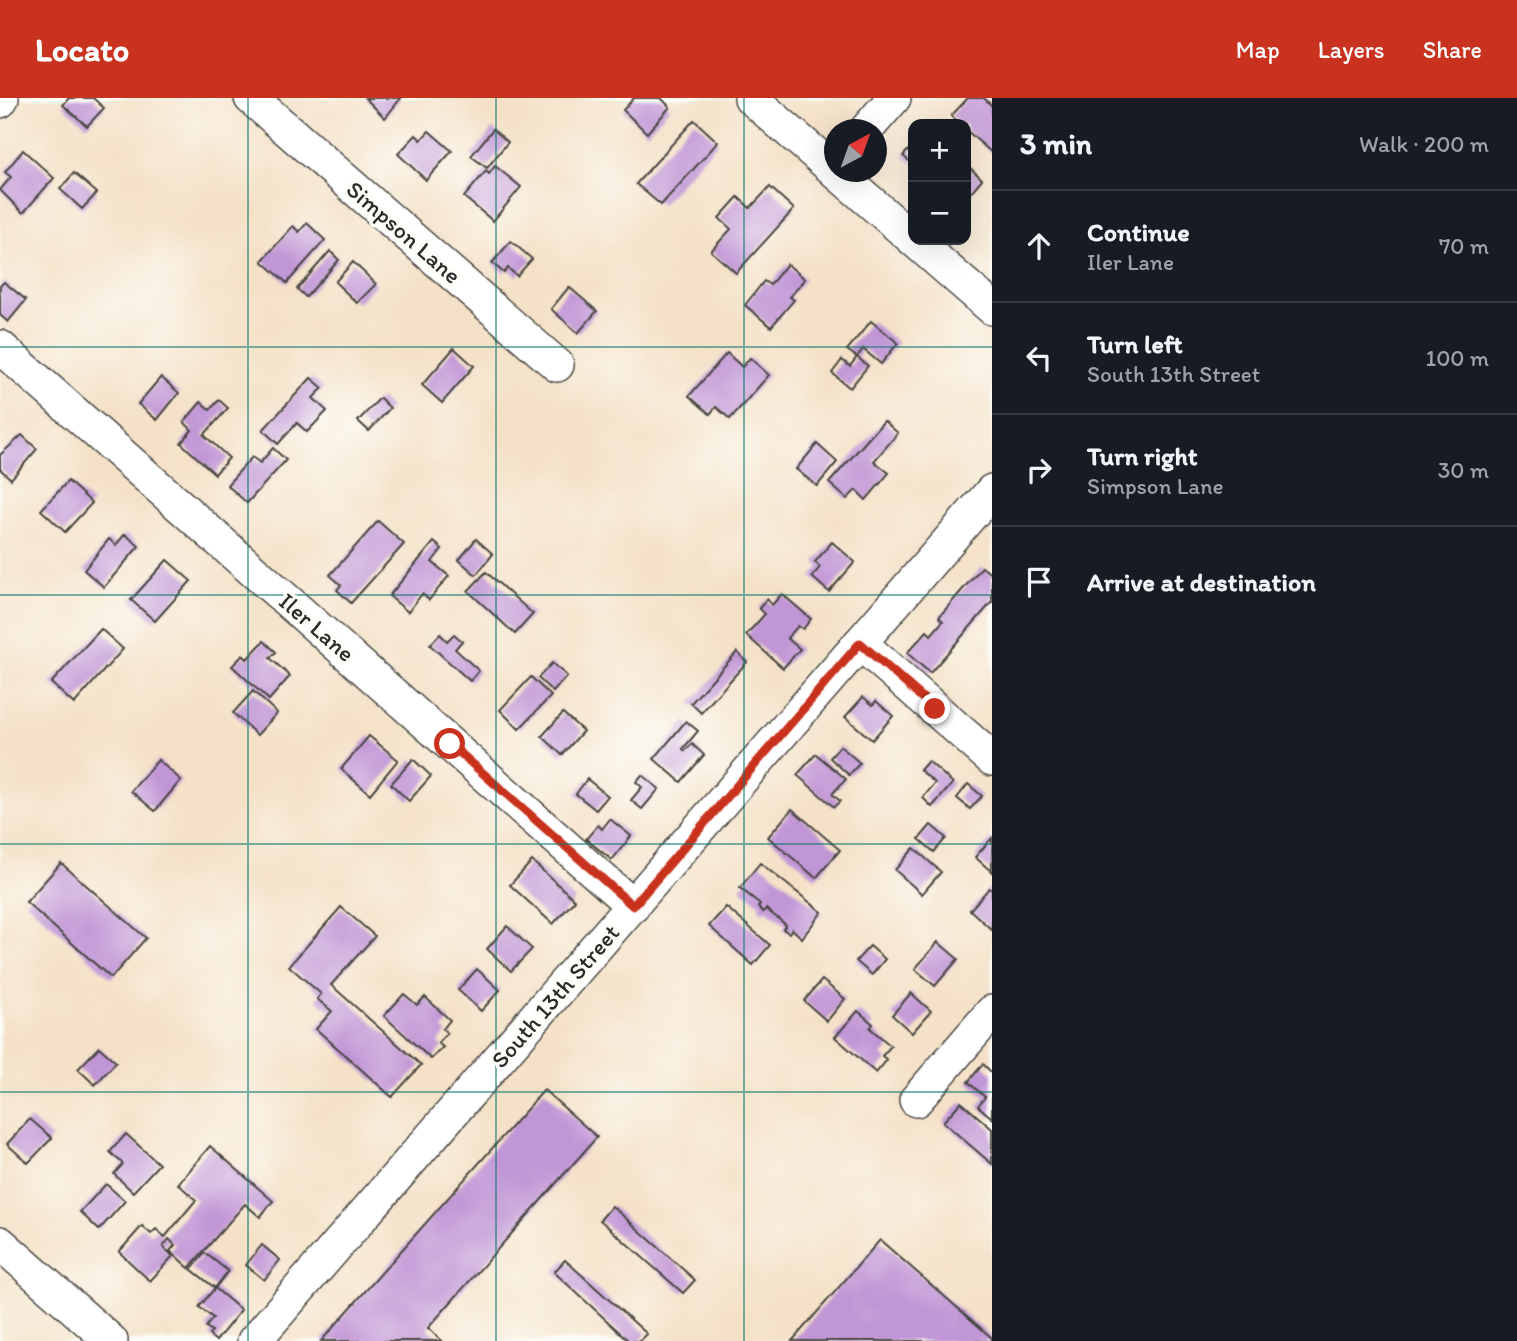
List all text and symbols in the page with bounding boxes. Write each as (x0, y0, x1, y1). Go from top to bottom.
text: Locato (35, 30, 129, 69)
text: Map (1236, 35, 1280, 64)
text: Layers (1318, 35, 1385, 64)
text: Share (1423, 35, 1482, 64)
north arrow (824, 119, 887, 182)
map controls (908, 119, 971, 245)
button: + (908, 119, 971, 182)
text: 3 min (1020, 125, 1092, 162)
text: Walk · 200 m (1359, 130, 1489, 158)
street label: Simpson Lane (341, 174, 467, 290)
button: − (908, 182, 971, 245)
text: Continue (1087, 216, 1190, 248)
icon: ahead (1020, 227, 1058, 265)
text: 70 m (1439, 232, 1489, 260)
text: Iler Lane (1087, 248, 1174, 276)
text: Turn left (1087, 328, 1183, 360)
icon: left (1020, 339, 1058, 377)
text: 100 m (1425, 344, 1489, 372)
text: South 13th Street (1087, 360, 1260, 388)
text: Turn right (1087, 440, 1198, 472)
icon: right (1020, 451, 1058, 489)
text: 30 m (1438, 456, 1489, 484)
text: Simpson Lane (1087, 472, 1223, 500)
icon: arrive (1020, 563, 1058, 601)
text: Arrive at destination (1087, 566, 1316, 598)
street label: Iler Lane (273, 586, 361, 668)
route end (919, 693, 950, 724)
route start (434, 728, 465, 759)
street label: South 13th Street (485, 918, 625, 1074)

